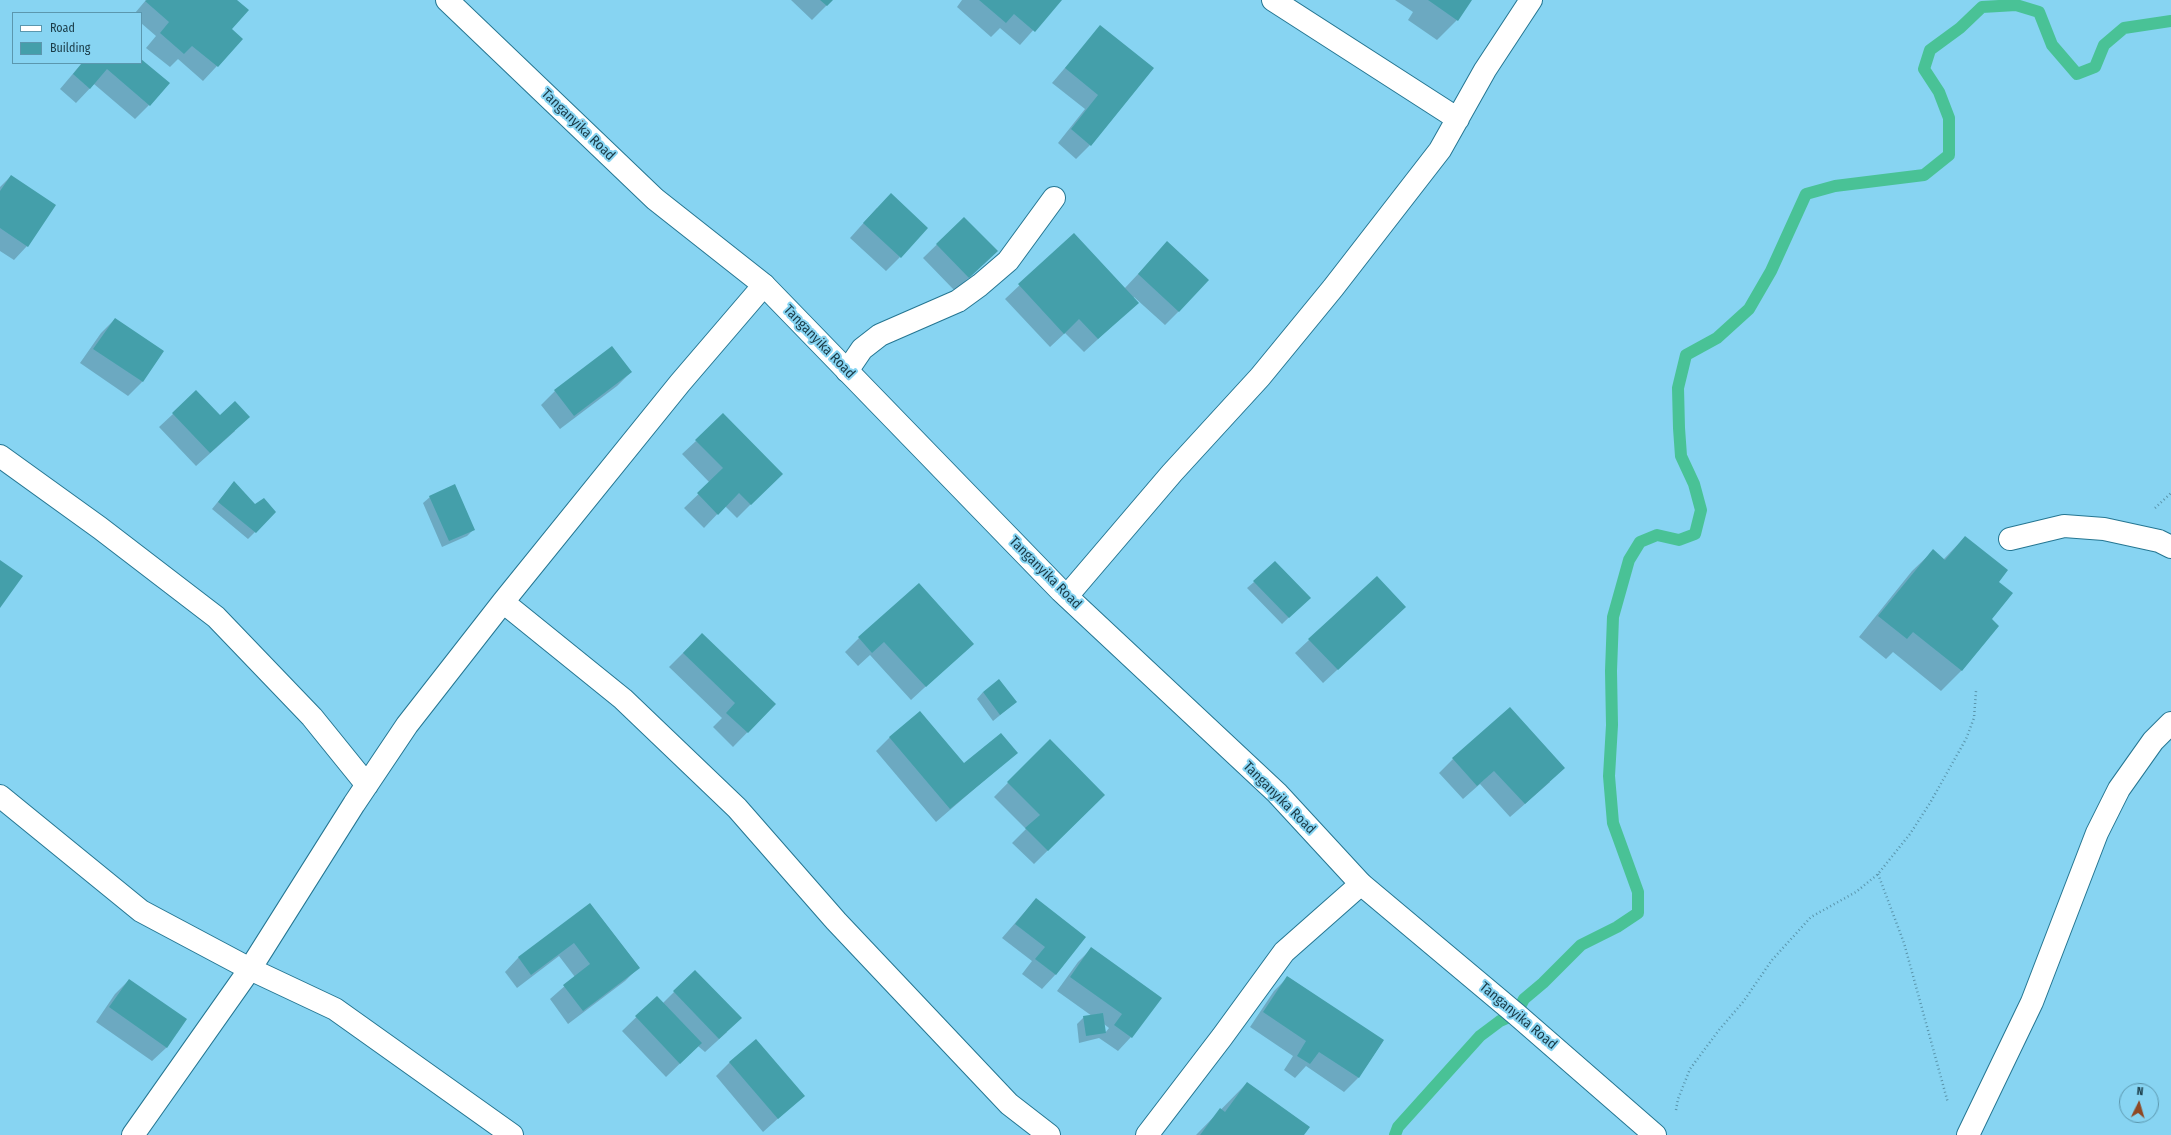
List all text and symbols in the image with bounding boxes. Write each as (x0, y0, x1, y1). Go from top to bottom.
legend (12, 12, 142, 64)
text: Road (50, 21, 75, 35)
text: Building (50, 41, 90, 55)
street label: Tanganyika Road (538, 86, 618, 164)
street label: Tanganyika Road (780, 302, 858, 382)
street label: Tanganyika Road (1005, 533, 1085, 613)
street label: Tanganyika Road (1239, 758, 1319, 838)
street label: Tanganyika Road (1476, 979, 1560, 1053)
north arrow (2119, 1083, 2159, 1123)
text: N (2136, 1085, 2144, 1098)

